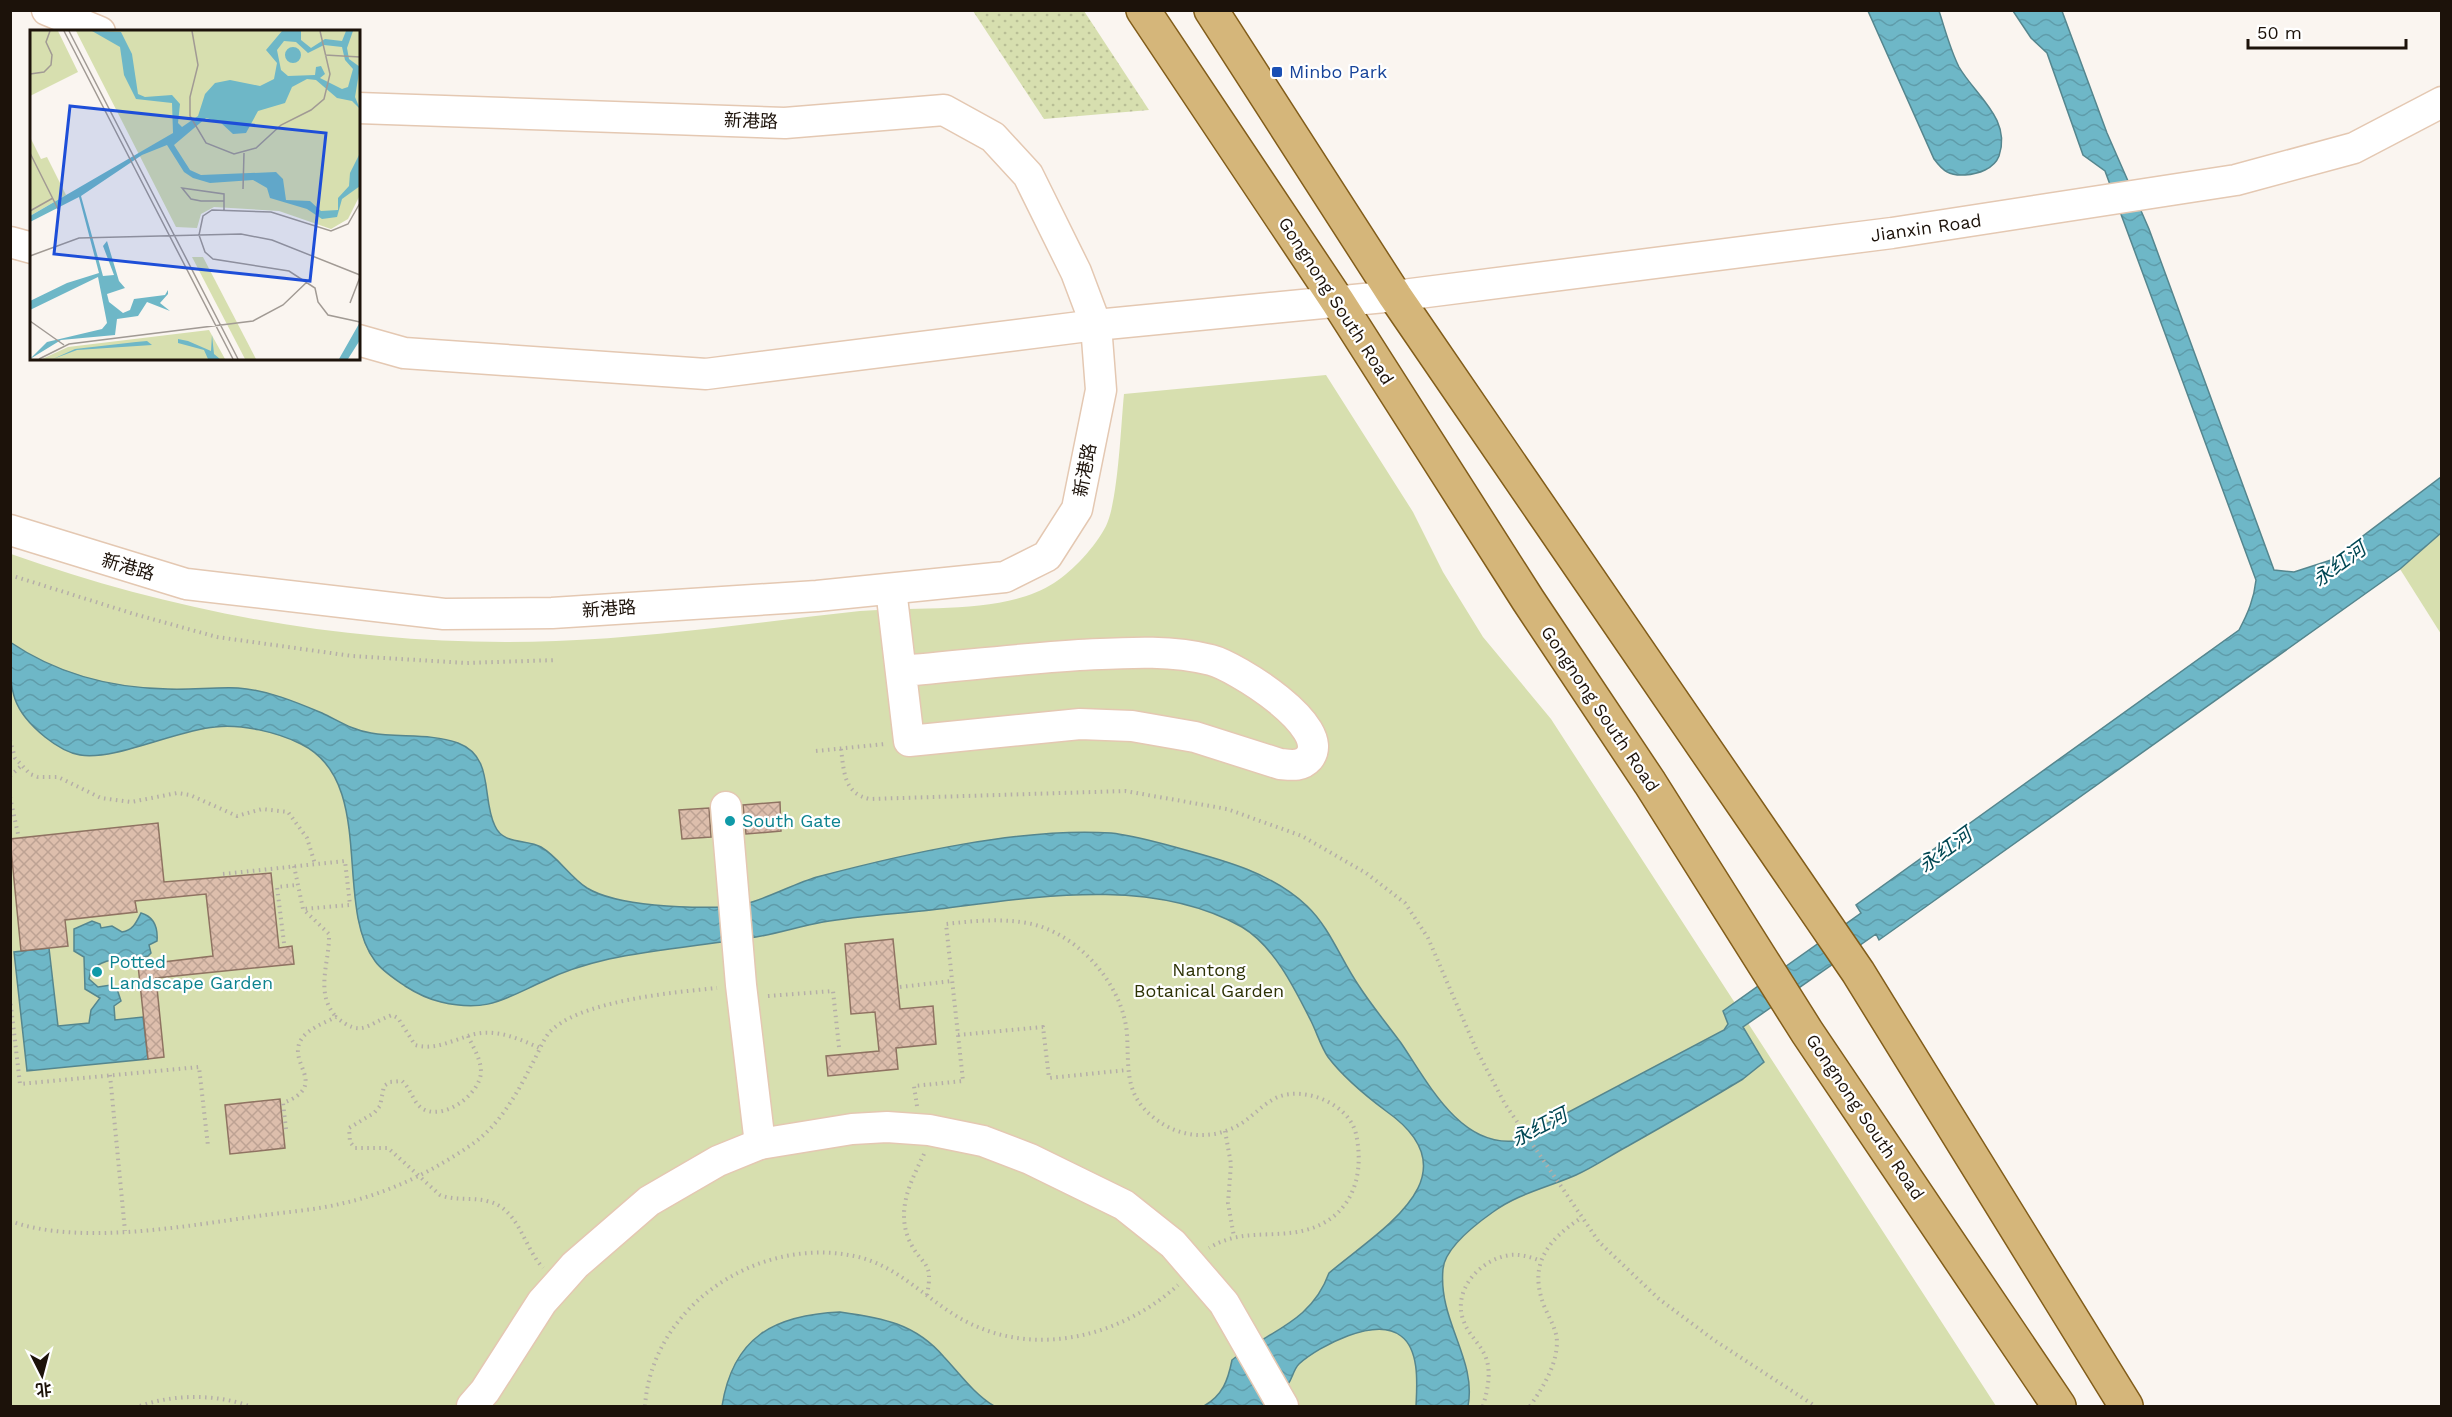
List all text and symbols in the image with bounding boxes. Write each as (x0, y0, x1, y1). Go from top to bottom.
scale bar (2248, 12, 2406, 50)
text: 50 m (2257, 22, 2302, 43)
inset map (30, 30, 360, 360)
place label: Minbo Park (1289, 61, 1387, 82)
marker: Minbo Park (1270, 65, 1284, 79)
street label: 新港路 (724, 109, 778, 132)
street label: Jianxin Road (1869, 209, 1983, 246)
street label: Gongnong South Road (1274, 213, 1398, 388)
street label: 新港路 (1069, 441, 1100, 498)
water label: 永红河 (2308, 534, 2374, 591)
street label: 新港路 (99, 549, 157, 584)
street label: 新港路 (581, 596, 637, 621)
street label: Gongnong South Road (1537, 622, 1664, 796)
place label: South Gate (742, 810, 841, 831)
marker: South Gate (723, 814, 737, 828)
water label: 永红河 (1914, 820, 1980, 877)
place label: Potted Landscape Garden (109, 951, 273, 993)
park label: Nantong Botanical Garden (1134, 959, 1284, 1001)
marker: Potted Landscape Garden (90, 965, 104, 979)
street label: Gongnong South Road (1802, 1030, 1929, 1204)
water label: 永红河 (1507, 1101, 1575, 1151)
north arrow (12, 1345, 72, 1405)
text: 北 (35, 1379, 52, 1400)

